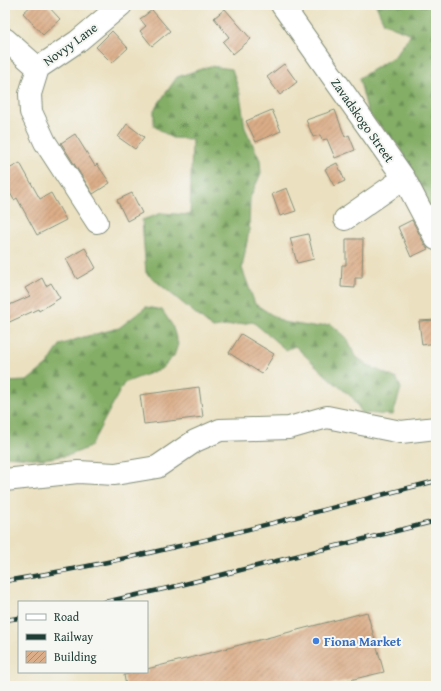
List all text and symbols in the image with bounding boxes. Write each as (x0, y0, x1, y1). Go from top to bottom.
street label: Novyy Lane (39, 18, 101, 71)
street label: Zavadskogo Street (326, 74, 399, 167)
legend (18, 601, 148, 673)
text: Road (54, 608, 80, 625)
text: Railway (54, 628, 93, 645)
place label: Fiona Market (324, 632, 401, 651)
marker: Fiona Market (311, 636, 321, 646)
text: Building (54, 648, 97, 665)

